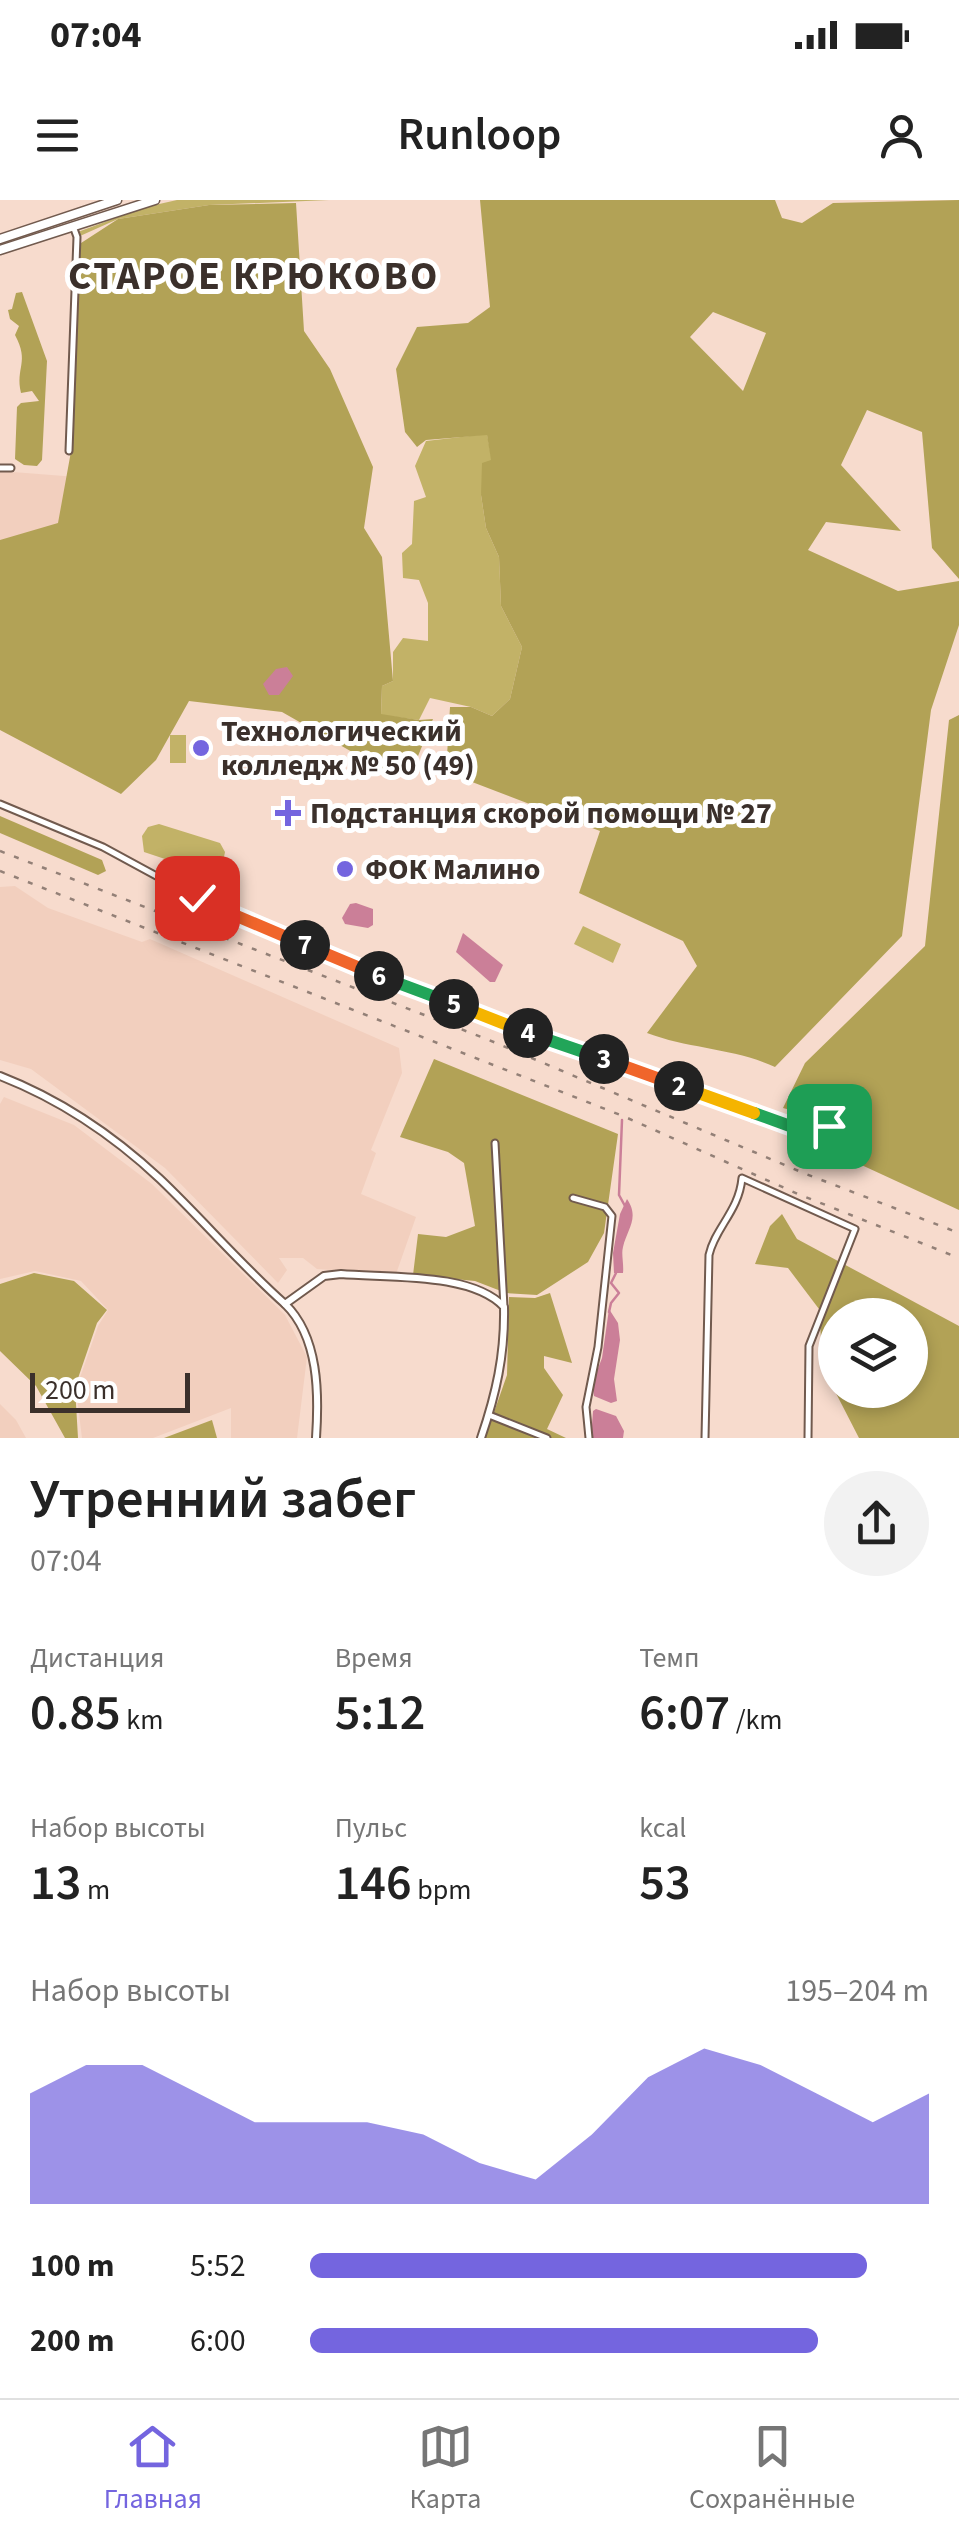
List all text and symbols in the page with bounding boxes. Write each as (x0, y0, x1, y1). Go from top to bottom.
text: 07:04 (50, 8, 142, 62)
text: Runloop (398, 103, 561, 167)
icon: menu (30, 108, 85, 163)
icon: person (874, 108, 929, 163)
district label: СТАРОЕ КРЮКОВО (68, 248, 440, 305)
place label: Технологический колледж № 50 (49) (221, 710, 475, 787)
marker: Технологический колледж № 50 (49) (190, 737, 212, 759)
place label: Подстанция скорой помощи № 27 (310, 792, 772, 835)
marker: Подстанция скорой помощи № 27 (275, 800, 301, 826)
place label: ФОК Малино (365, 848, 540, 891)
pin (155, 856, 240, 941)
marker: ФОК Малино (334, 858, 356, 880)
icon: check (170, 871, 225, 926)
pin: 7 (280, 920, 330, 970)
text: 7 (298, 925, 312, 965)
pin: 6 (354, 951, 404, 1001)
text: 6 (372, 956, 386, 996)
pin: 5 (429, 979, 479, 1029)
text: 5 (447, 984, 461, 1024)
pin: 4 (503, 1008, 553, 1058)
text: 4 (521, 1013, 535, 1053)
pin: 3 (579, 1034, 629, 1084)
text: 3 (597, 1039, 611, 1079)
pin: 2 (654, 1061, 704, 1111)
text: 2 (672, 1066, 686, 1106)
pin (787, 1084, 872, 1169)
icon: arrive (802, 1099, 857, 1154)
map controls (818, 1298, 928, 1408)
button: layers (818, 1298, 928, 1408)
scale bar (30, 1368, 190, 1412)
text: 200 m (45, 1370, 116, 1410)
text: Утренний забег (30, 1461, 416, 1539)
button: share (824, 1471, 929, 1576)
text: 07:04 (30, 1538, 102, 1584)
text: Дистанция (30, 1638, 164, 1678)
text: Время (335, 1638, 413, 1678)
text: Темп (639, 1638, 700, 1678)
text: 0.85 (30, 1678, 121, 1749)
text: 5:12 (335, 1678, 425, 1749)
text: 6:07 (639, 1678, 730, 1749)
text: km (121, 1700, 163, 1740)
text: /km (730, 1700, 783, 1740)
text: Набор высоты (30, 1808, 206, 1848)
text: Пульс (335, 1808, 407, 1848)
text: kcal (639, 1808, 686, 1848)
text: 13 (30, 1848, 81, 1919)
text: 146 (335, 1848, 412, 1919)
text: 53 (639, 1848, 691, 1919)
text: m (81, 1870, 110, 1910)
text: bpm (412, 1870, 471, 1910)
text: Набор высоты (30, 1968, 231, 2014)
text: 195–204 m (785, 1968, 929, 2014)
text: 100 m (30, 2243, 115, 2289)
text: 5:52 (190, 2243, 246, 2289)
text: 200 m (30, 2318, 115, 2364)
text: 6:00 (190, 2318, 246, 2364)
tab: Главная (104, 2419, 202, 2519)
tab: Карта (410, 2419, 481, 2519)
tab: Сохранённые (689, 2419, 855, 2519)

